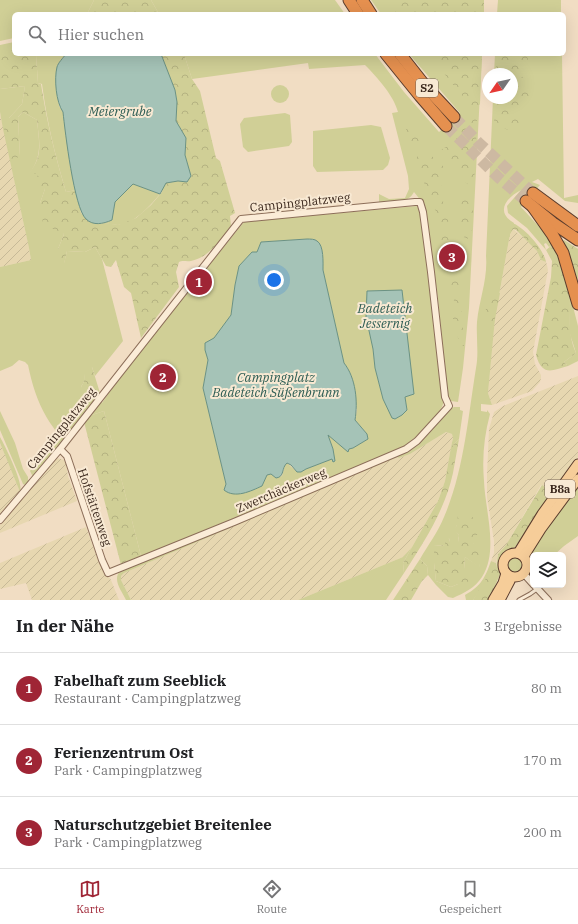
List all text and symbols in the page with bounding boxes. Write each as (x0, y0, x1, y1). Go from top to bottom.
search box (12, 12, 566, 56)
icon: search (26, 23, 48, 45)
text: Hier suchen (58, 25, 144, 44)
north arrow (482, 68, 518, 104)
road number: S2 (416, 79, 438, 97)
water label: Meiergrube (87, 103, 152, 120)
street label: Campingplatzweg (249, 189, 351, 215)
pin: 3 (439, 242, 465, 272)
pin: 1 (186, 267, 212, 297)
your location (264, 270, 284, 290)
water label: Badeteich Jessernig (357, 300, 412, 332)
pin: 2 (150, 362, 176, 392)
water label: Campingplatz Badeteich Süßenbrunn (211, 369, 340, 401)
street label: Campingplatzweg (23, 384, 99, 472)
street label: Zwerchäckerweg (234, 464, 329, 516)
street label: Hofstättenweg (75, 466, 115, 548)
road number: B8a (545, 480, 575, 498)
map controls (530, 552, 566, 588)
button: layers (530, 552, 566, 588)
text: In der Nähe (16, 615, 114, 637)
text: 3 Ergebnisse (483, 618, 562, 635)
text: Fabelhaft zum Seeblick (54, 671, 226, 690)
text: 1 (25, 680, 33, 697)
text: 80 m (531, 680, 562, 697)
text: Restaurant · Campingplatzweg (54, 690, 241, 707)
text: Ferienzentrum Ost (54, 743, 194, 762)
text: 2 (25, 752, 33, 769)
text: 170 m (523, 752, 562, 769)
text: Park · Campingplatzweg (54, 762, 202, 779)
text: Naturschutzgebiet Breitenlee (54, 815, 272, 834)
text: 3 (25, 824, 33, 841)
text: 200 m (523, 824, 562, 841)
text: Park · Campingplatzweg (54, 834, 202, 851)
tab: Karte (76, 878, 105, 916)
tab: Route (257, 878, 287, 916)
tab: Gespeichert (439, 878, 502, 916)

